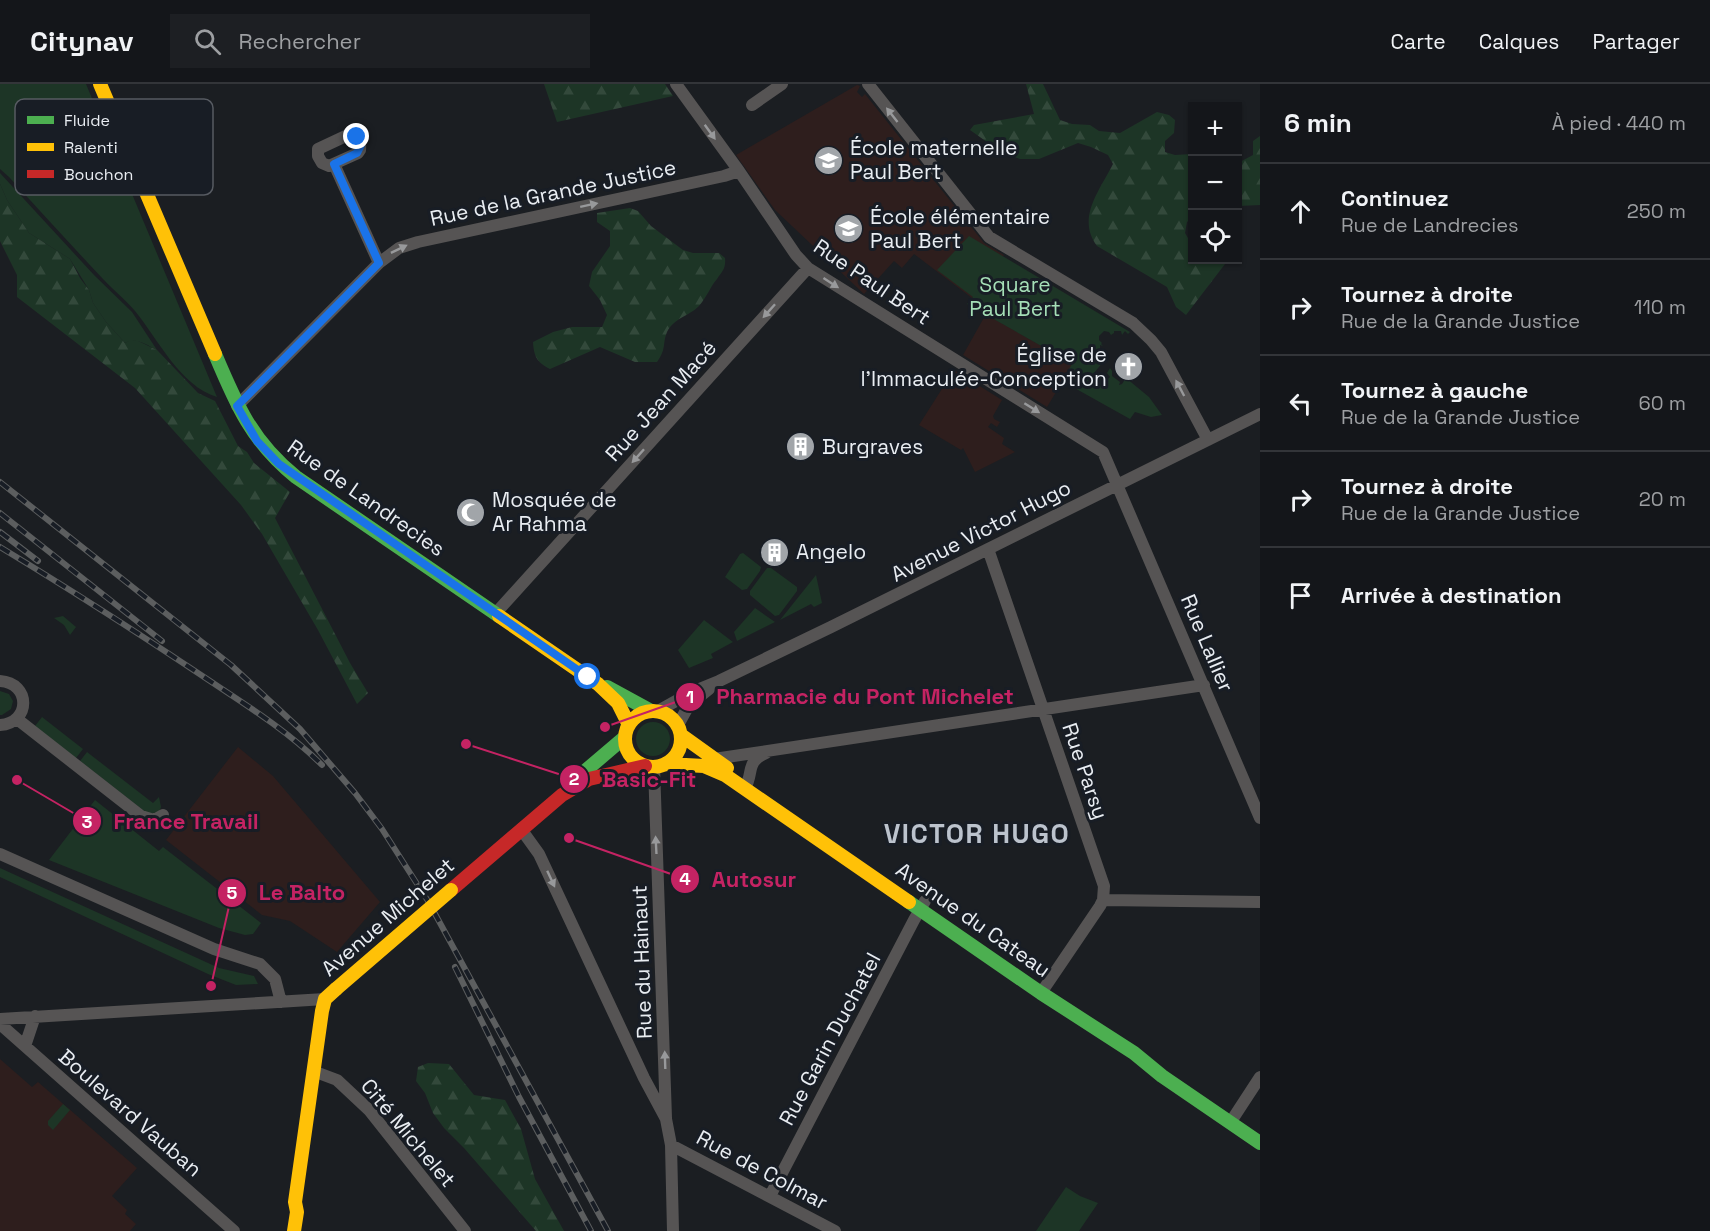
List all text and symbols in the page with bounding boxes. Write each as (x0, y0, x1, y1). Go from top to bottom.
search box (170, 14, 590, 68)
text: Citynav (30, 23, 134, 59)
icon: search (191, 25, 224, 58)
text: Rechercher (239, 27, 361, 55)
text: Carte (1391, 28, 1446, 55)
text: Calques (1479, 28, 1559, 55)
text: Partager (1592, 28, 1680, 55)
legend (15, 99, 213, 195)
map controls (1188, 102, 1242, 264)
button: + (1188, 102, 1242, 156)
text: 6 min (1284, 106, 1352, 140)
one-way arrow (887, 108, 899, 123)
text: Fluide (64, 110, 110, 131)
text: À pied · 440 m (1552, 110, 1686, 136)
route end (343, 123, 369, 149)
one-way arrow (704, 124, 716, 139)
place label: École maternelle Paul Bert (850, 134, 1017, 185)
text: Ralenti (64, 137, 118, 158)
school or university icon: École maternelle Paul Bert (813, 144, 845, 176)
street label: Rue de la Grande Justice (427, 153, 678, 232)
button: − (1188, 156, 1242, 210)
text: Bouchon (64, 164, 133, 185)
text: Continuez (1341, 184, 1449, 212)
icon: ahead (1284, 195, 1317, 228)
text: 250 m (1627, 198, 1686, 224)
one-way arrow (580, 200, 598, 210)
place label: École élémentaire Paul Bert (870, 203, 1050, 254)
button: locate (1188, 210, 1242, 264)
text: Rue de Landrecies (1341, 212, 1519, 238)
school or university icon: École élémentaire Paul Bert (833, 213, 865, 245)
street label: Rue Paul Bert (809, 233, 936, 331)
one-way arrow (391, 244, 408, 254)
park label: Square Paul Bert (969, 271, 1061, 322)
one-way arrow (823, 277, 839, 288)
text: Tournez à droite (1341, 280, 1513, 308)
icon: right (1284, 291, 1317, 324)
text: 110 m (1634, 294, 1686, 320)
one-way arrow (763, 303, 776, 318)
text: Rue de la Grande Justice (1341, 308, 1580, 334)
street label: Rue Jean Macé (599, 335, 722, 467)
place label: Église de l’Immaculée-Conception (860, 341, 1107, 392)
church icon: Église de l’Immaculée-Conception (1112, 351, 1144, 383)
text: Tournez à gauche (1341, 376, 1528, 404)
one-way arrow (1175, 380, 1185, 397)
icon: left (1284, 387, 1317, 420)
text: 60 m (1639, 390, 1686, 416)
one-way arrow (1024, 402, 1040, 413)
text: Rue de la Grande Justice (1341, 404, 1580, 430)
building icon: Burgraves (785, 431, 817, 463)
street label: Rue de Landrecies (282, 433, 450, 562)
place label: Burgraves (822, 433, 923, 460)
one-way arrow (631, 448, 645, 463)
text: Tournez à droite (1341, 472, 1513, 500)
street label: Avenue Victor Hugo (886, 474, 1075, 588)
icon: right (1284, 483, 1317, 516)
place label: Mosquée de Ar Rahma (492, 486, 617, 537)
text: 20 m (1639, 486, 1686, 512)
mosque icon: Mosquée de Ar Rahma (455, 496, 487, 528)
text: Rue de la Grande Justice (1341, 500, 1580, 526)
building icon: Angelo (759, 536, 791, 568)
place label: Angelo (796, 538, 866, 565)
icon: arrive (1284, 579, 1317, 612)
text: Arrivée à destination (1341, 581, 1562, 609)
street label: Rue Lallier (1175, 590, 1240, 696)
route start (574, 663, 600, 689)
callout: Pharmacie du Pont Michelet (675, 677, 1026, 717)
text: Pharmacie du Pont Michelet (716, 682, 1014, 710)
text: 1 (686, 685, 694, 708)
street label: Rue Parsy (1056, 719, 1115, 823)
callout: Basic-Fit (559, 759, 708, 799)
text: Basic-Fit (602, 765, 696, 793)
text: 2 (569, 767, 580, 790)
callout: France Travail (72, 801, 271, 841)
text: France Travail (113, 807, 259, 835)
text: 3 (82, 810, 93, 833)
district label: VICTOR HUGO (884, 816, 1070, 851)
one-way arrow (652, 835, 661, 854)
street label: Avenue Michelet (316, 851, 460, 982)
street label: Avenue du Cateau (891, 856, 1056, 983)
callout: Autosur (670, 859, 808, 899)
text: Autosur (712, 865, 796, 893)
text: 4 (679, 867, 691, 890)
one-way arrow (546, 871, 555, 888)
callout: Le Balto (217, 873, 357, 913)
text: Le Balto (259, 878, 345, 906)
text: 5 (227, 881, 238, 904)
street label: Rue du Hainaut (625, 885, 658, 1039)
street label: Rue Garin Duchatel (773, 948, 886, 1130)
street label: Boulevard Vauban (53, 1043, 208, 1182)
one-way arrow (661, 1051, 670, 1070)
street label: Cité Michelet (355, 1073, 462, 1193)
street label: Rue de Colmar (692, 1124, 833, 1216)

